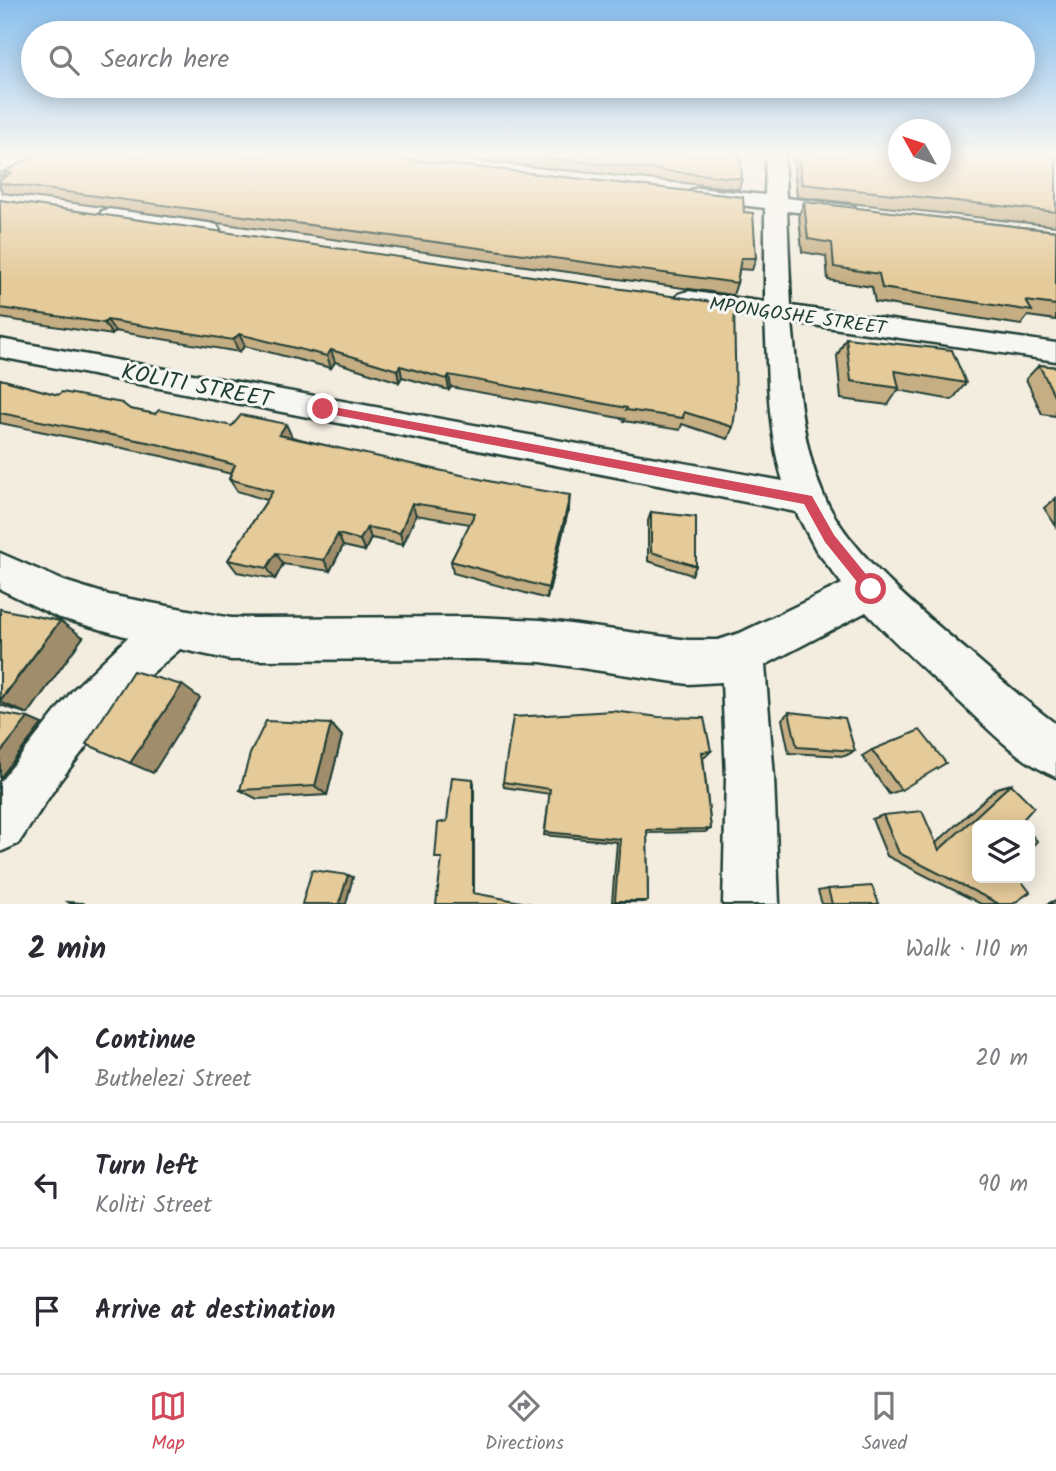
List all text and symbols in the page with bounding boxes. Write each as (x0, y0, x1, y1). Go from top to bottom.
search box (21, 21, 1035, 98)
text: Search here (101, 39, 229, 81)
icon: search (45, 41, 83, 79)
north arrow (888, 119, 951, 182)
street label: MPONGOSHE STREET (707, 290, 890, 345)
street label: KOLITI STREET (118, 355, 277, 420)
route end (307, 393, 338, 424)
route start (855, 573, 886, 604)
map controls (972, 820, 1035, 883)
button: layers (972, 820, 1035, 883)
text: 2 min (28, 926, 106, 974)
text: Walk · 110 m (905, 932, 1028, 968)
text: Continue (95, 1020, 196, 1062)
icon: ahead (28, 1040, 66, 1078)
text: 20 m (976, 1041, 1028, 1077)
text: Buthelezi Street (95, 1062, 251, 1098)
text: Turn left (95, 1146, 198, 1188)
icon: left (28, 1166, 66, 1204)
text: 90 m (978, 1167, 1028, 1203)
text: Koliti Street (95, 1188, 212, 1224)
text: Arrive at destination (95, 1290, 335, 1332)
icon: arrive (28, 1292, 66, 1330)
tab: Map (149, 1387, 187, 1459)
tab: Directions (485, 1387, 564, 1459)
tab: Saved (862, 1387, 907, 1459)

